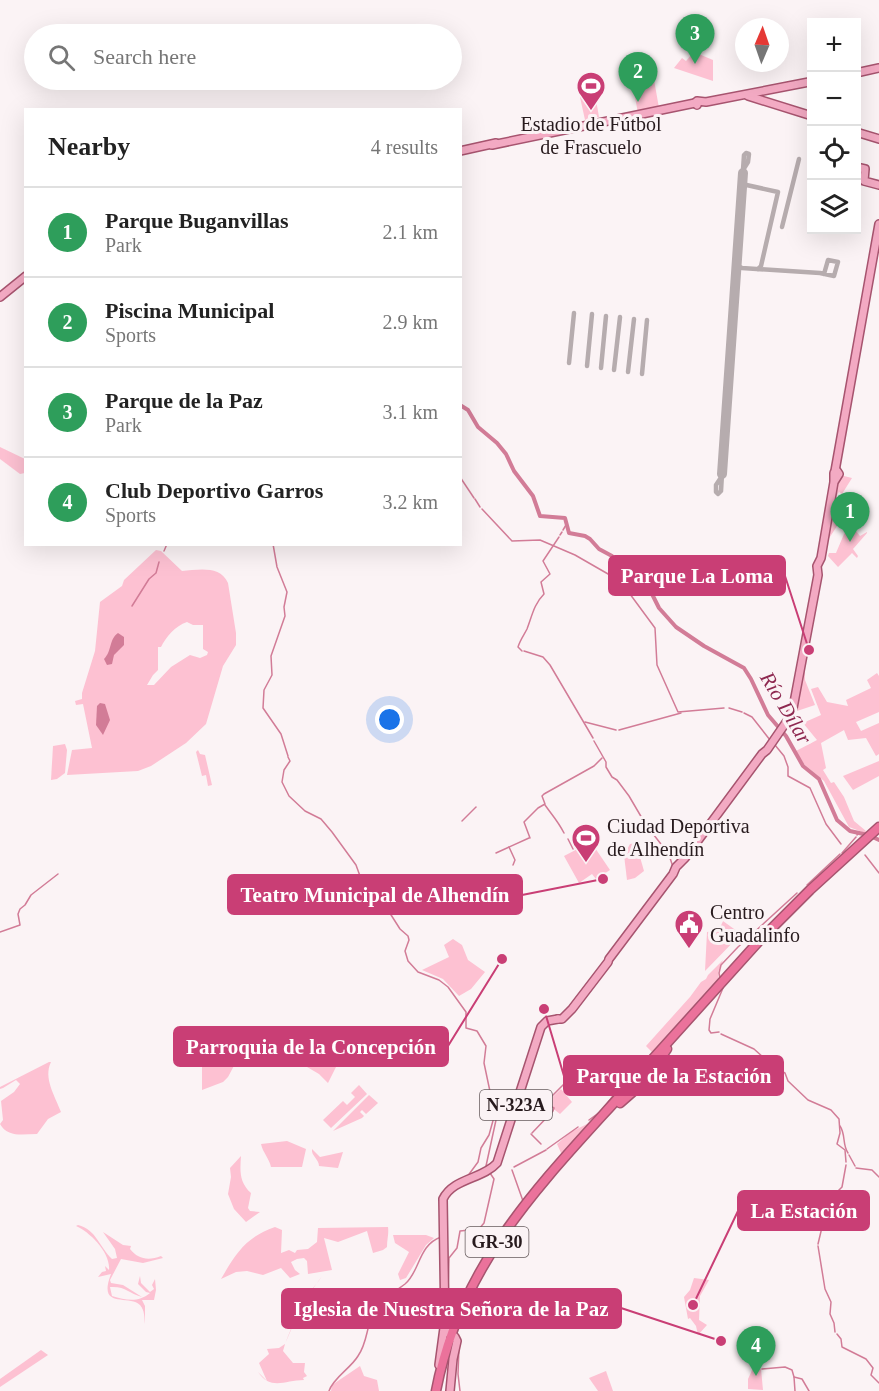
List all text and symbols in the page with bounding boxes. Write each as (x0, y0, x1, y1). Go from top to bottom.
pin: 3 (676, 14, 714, 64)
north arrow (735, 18, 789, 72)
map controls (807, 18, 861, 234)
button: + (807, 18, 861, 72)
search box (24, 24, 462, 90)
icon: search (45, 41, 78, 74)
text: Search here (93, 44, 196, 69)
pin: 2 (618, 52, 658, 102)
sports icon: Estadio de Fútbol de Frascuelo (575, 70, 607, 112)
button: − (807, 72, 861, 126)
place label: Estadio de Fútbol de Frascuelo (520, 113, 662, 158)
button: locate (807, 126, 861, 180)
text: Nearby (48, 132, 130, 161)
text: 4 results (371, 136, 438, 158)
button: layers (807, 180, 861, 234)
text: Parque Buganvillas (105, 208, 289, 233)
text: 1 (63, 221, 73, 243)
text: 2.1 km (382, 221, 438, 243)
text: Park (105, 234, 142, 256)
text: Piscina Municipal (105, 298, 274, 323)
text: 2 (63, 311, 73, 333)
text: 2.9 km (382, 311, 438, 333)
text: Sports (105, 324, 156, 346)
text: Parque de la Paz (105, 388, 263, 413)
text: 3 (63, 401, 73, 423)
text: 3.1 km (382, 401, 438, 423)
text: Park (105, 414, 142, 436)
text: Club Deportivo Garros (105, 478, 323, 503)
text: 4 (63, 491, 73, 513)
text: 3.2 km (382, 491, 438, 513)
pin: 1 (830, 492, 870, 542)
text: Sports (105, 504, 156, 526)
callout: Parque La Loma (609, 556, 785, 595)
text: Parque La Loma (621, 564, 774, 588)
water label: Río Dílar (755, 667, 817, 749)
your location (375, 705, 404, 734)
place label: Ciudad Deportiva de Alhendín (607, 815, 750, 860)
sports icon: Ciudad Deportiva de Alhendín (570, 822, 602, 864)
callout: Teatro Municipal de Alhendín (228, 875, 522, 914)
text: Teatro Municipal de Alhendín (241, 883, 510, 907)
place label: Centro Guadalinfo (710, 901, 800, 946)
public building icon: Centro Guadalinfo (673, 908, 705, 950)
callout: Parroquia de la Concepción (174, 1027, 448, 1066)
text: Parroquia de la Concepción (186, 1035, 436, 1059)
callout: Parque de la Estación (564, 1056, 783, 1095)
text: Parque de la Estación (576, 1064, 772, 1088)
road number: N-323A (480, 1090, 552, 1120)
callout: La Estación (738, 1191, 869, 1230)
text: La Estación (751, 1199, 858, 1223)
road number: GR-30 (466, 1227, 528, 1257)
callout: Iglesia de Nuestra Señora de la Paz (282, 1289, 621, 1328)
text: Iglesia de Nuestra Señora de la Paz (294, 1297, 608, 1321)
pin: 4 (736, 1326, 776, 1376)

